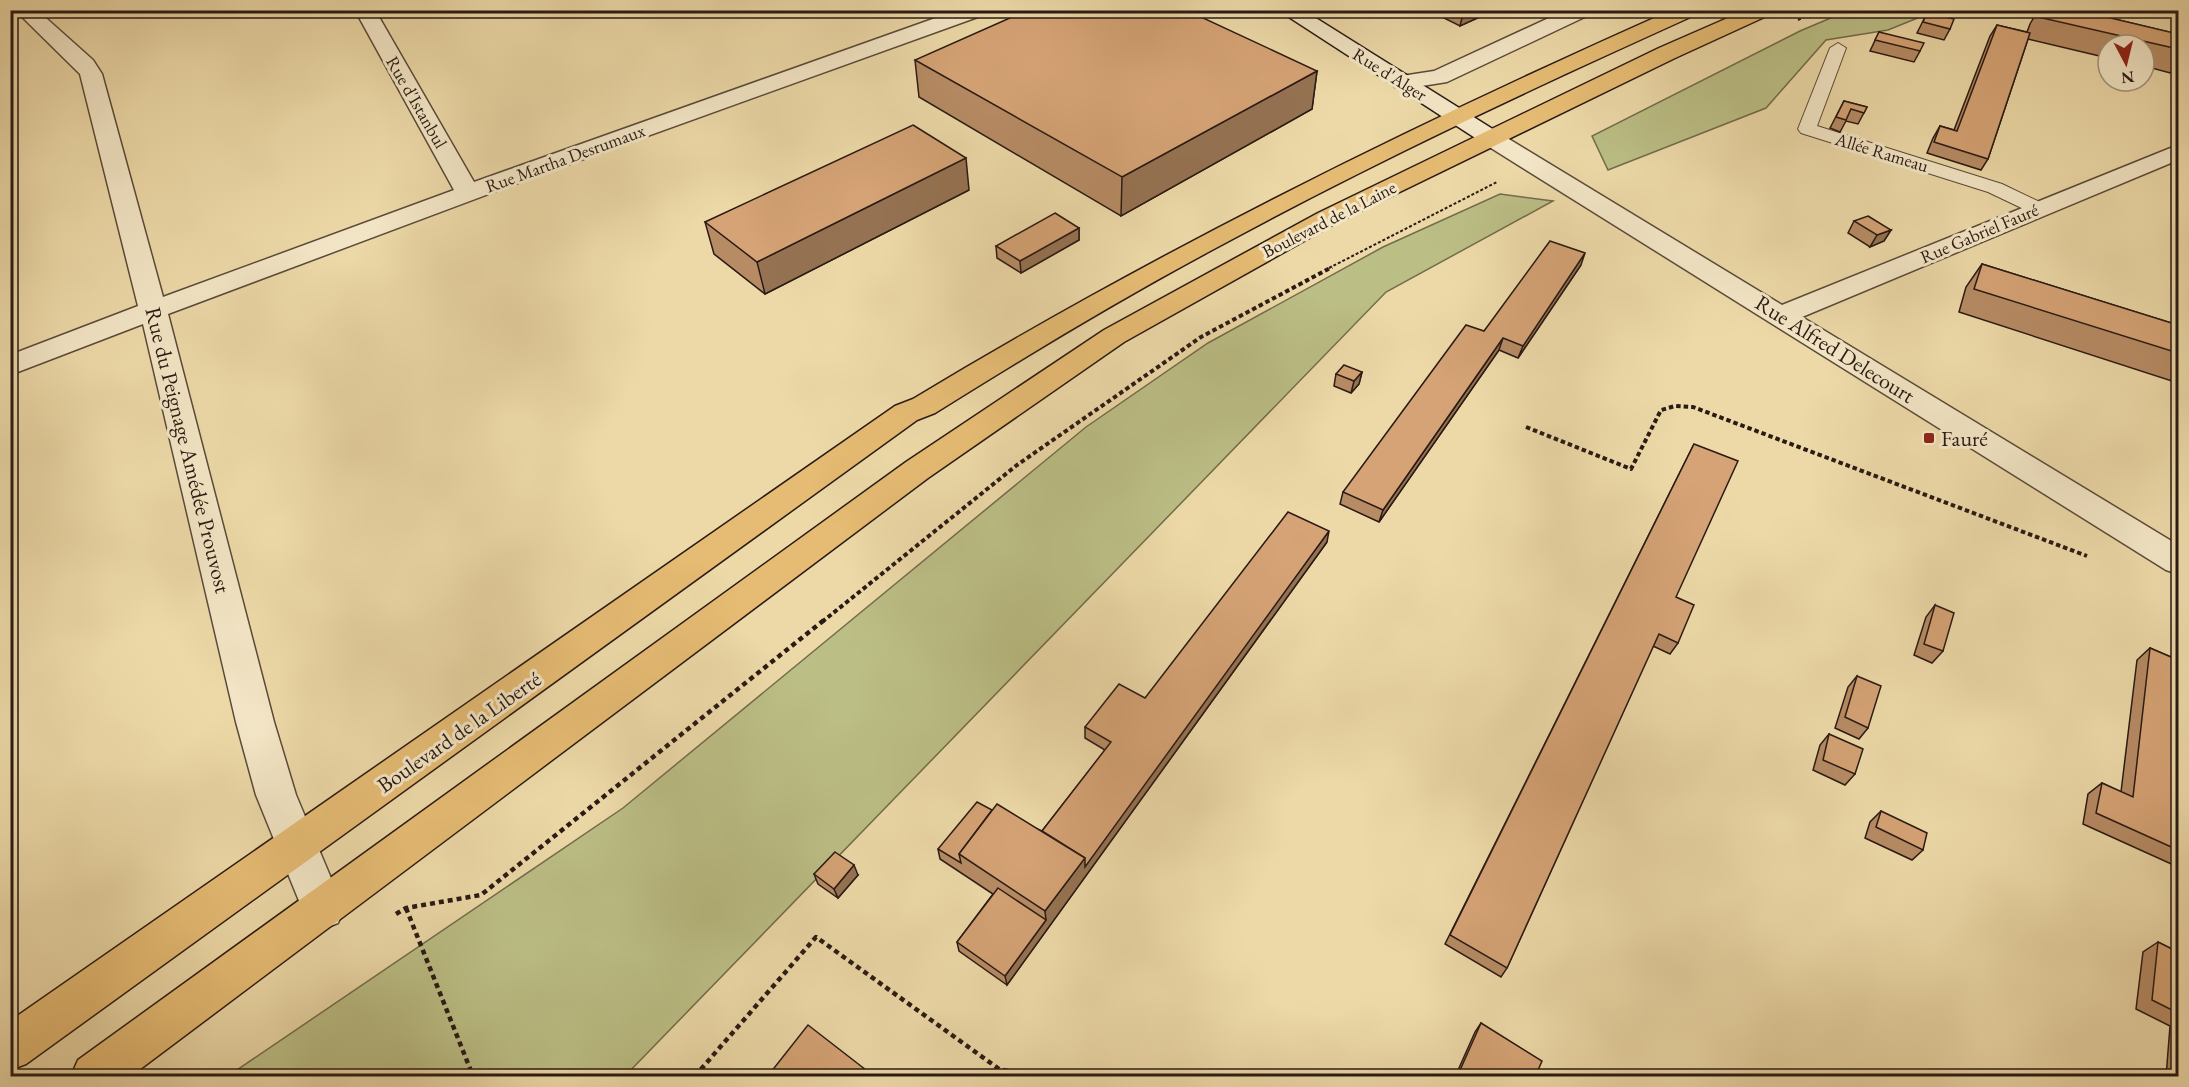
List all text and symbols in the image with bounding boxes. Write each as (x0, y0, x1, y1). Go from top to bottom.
north arrow (2096, 33, 2156, 93)
street label: Rue d'Alger (1349, 42, 1431, 106)
street label: Rue d'Istanbul (381, 52, 453, 152)
text: N (2120, 66, 2135, 89)
street label: Rue Martha Desrumaux (482, 118, 648, 198)
street label: Allée Rameau (1832, 127, 1932, 177)
street label: Boulevard de la Laine (1258, 175, 1400, 263)
street label: Rue Gabriel Fauré (1916, 198, 2042, 268)
street label: Rue Alfred Delecourt (1750, 288, 1920, 410)
street label: Rue du Peignage Amédée Prouvost (138, 304, 238, 596)
place label: Fauré (1941, 424, 1988, 453)
marker: Fauré (1922, 431, 1936, 445)
street label: Boulevard de la Liberté (371, 664, 547, 799)

